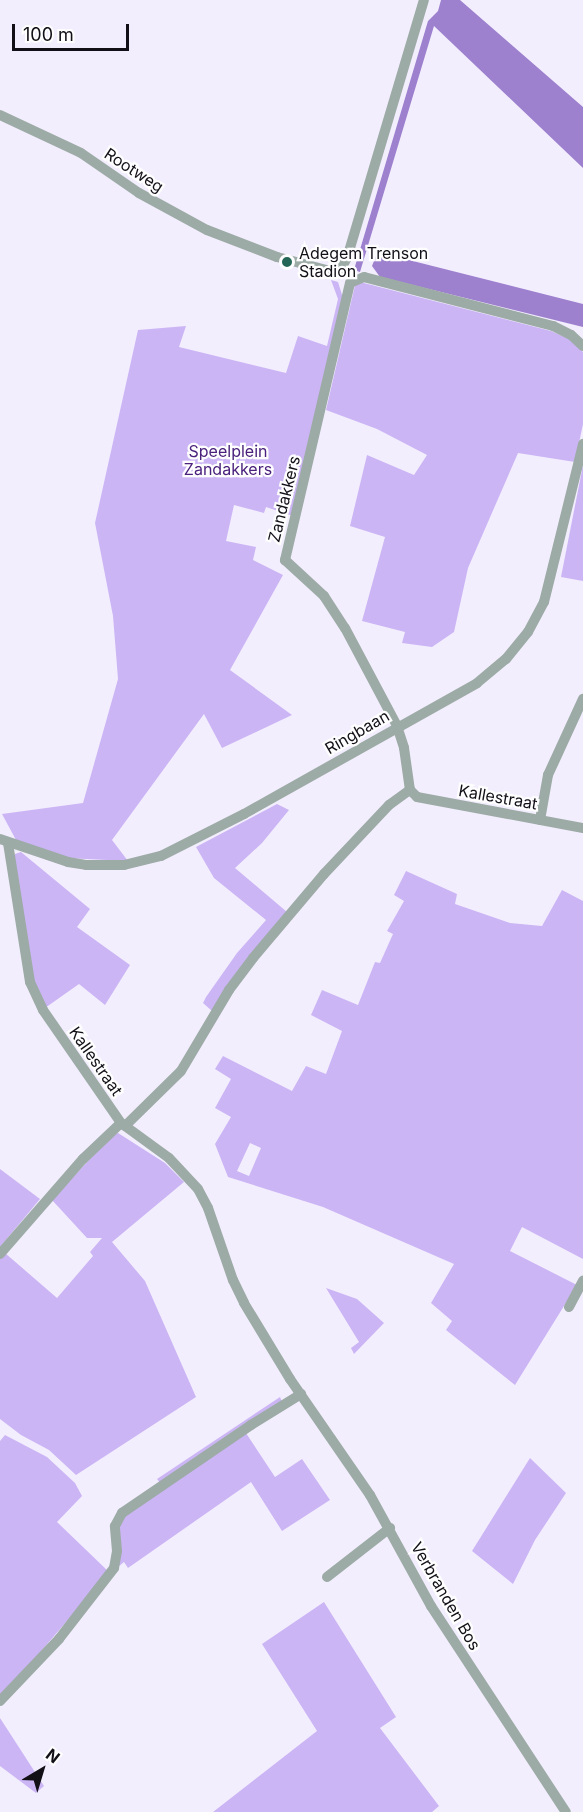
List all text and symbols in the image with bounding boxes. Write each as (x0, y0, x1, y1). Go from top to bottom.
scale bar (15, 12, 132, 50)
text: 100 m (23, 24, 74, 45)
street label: Rootweg (101, 144, 167, 196)
place label: Adegem Trenson Stadion (299, 243, 428, 281)
marker: Adegem Trenson Stadion (280, 255, 294, 269)
park label: Speelplein Zandakkers (184, 441, 272, 479)
street label: Zandakkers (264, 454, 304, 544)
street label: Ringbaan (322, 706, 392, 758)
street label: Kallestraat (457, 781, 539, 813)
street label: Kallestraat (65, 1023, 127, 1099)
street label: Verbranden Bos (407, 1539, 485, 1653)
north arrow (12, 1740, 72, 1800)
text: N (42, 1744, 64, 1767)

